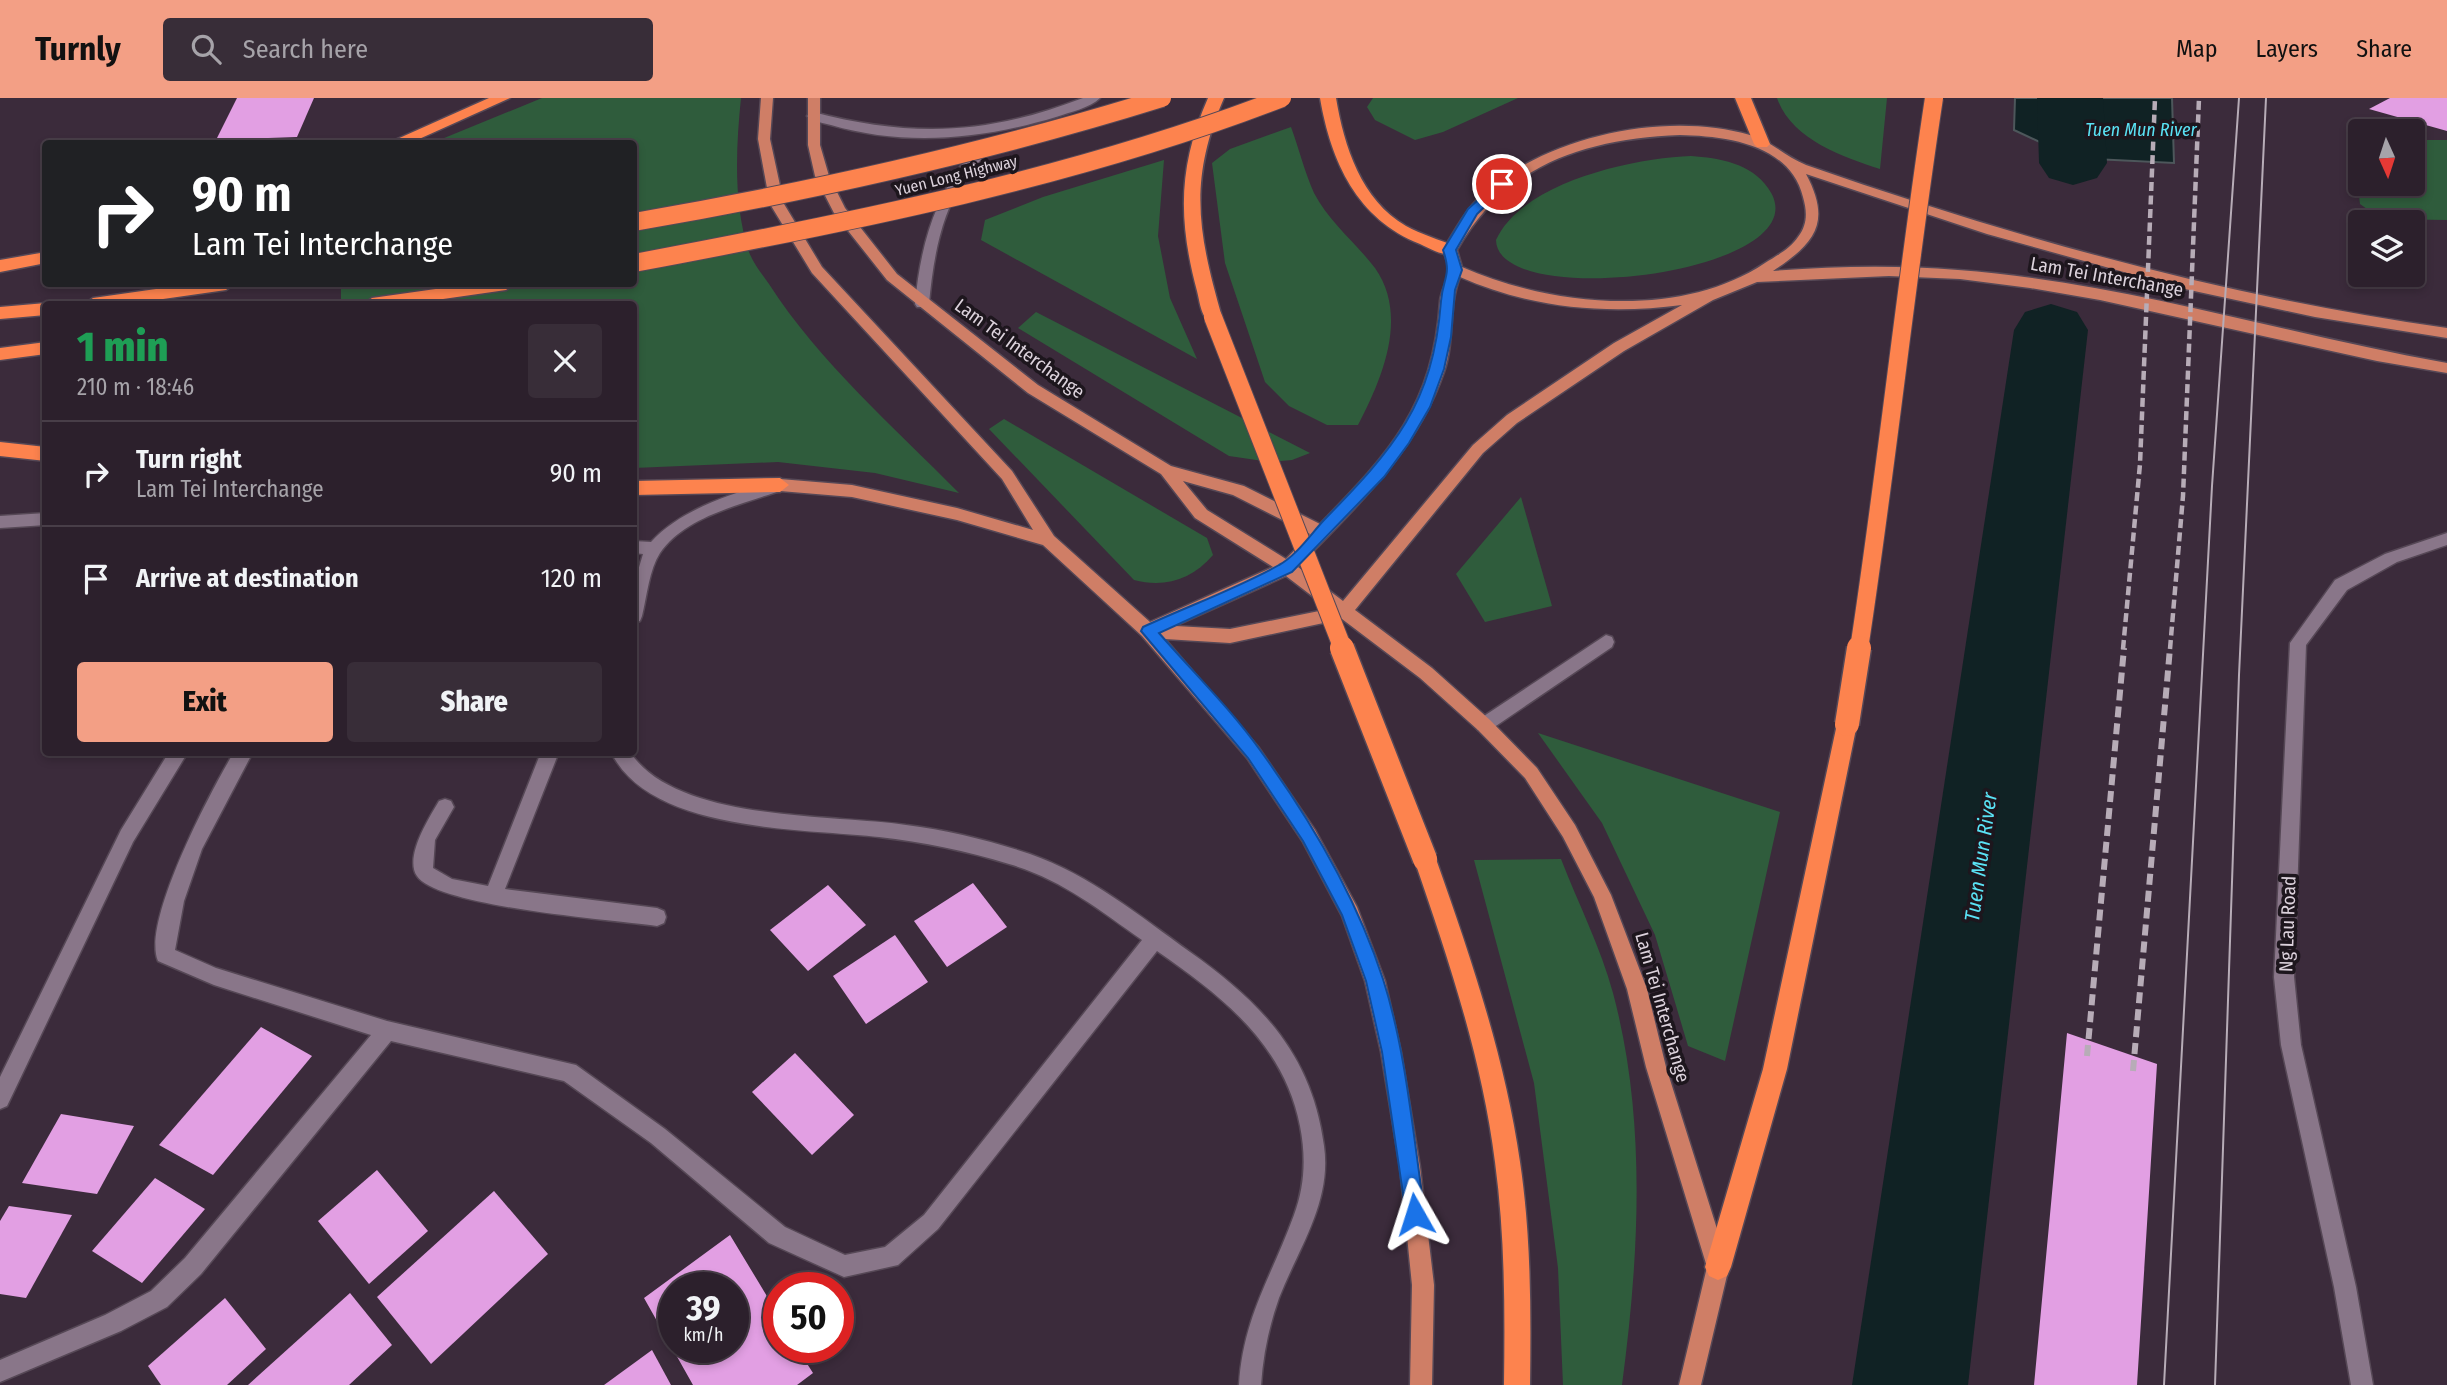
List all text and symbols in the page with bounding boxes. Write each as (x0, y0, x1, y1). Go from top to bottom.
search box (163, 18, 653, 81)
text: Turnly (35, 29, 121, 69)
icon: search (187, 30, 225, 68)
text: Search here (243, 34, 368, 65)
text: Map (2176, 35, 2218, 63)
text: Layers (2256, 35, 2318, 63)
text: Share (2356, 35, 2412, 63)
water label: Tuen Mun River (2085, 119, 2198, 141)
north arrow (2348, 119, 2426, 196)
map controls (2348, 119, 2425, 287)
street label: Yuen Long Highway (893, 151, 1020, 200)
pin (1472, 154, 1532, 214)
text: 90 m (192, 165, 292, 224)
icon: arrive (1483, 165, 1521, 203)
icon: right (77, 168, 168, 259)
button: layers (2348, 210, 2425, 287)
text: Lam Tei Interchange (192, 225, 453, 263)
street label: Lam Tei Interchange (2029, 252, 2185, 301)
street label: Lam Tei Interchange (950, 294, 1089, 403)
text: 1 min (77, 322, 168, 372)
button: close (528, 324, 602, 398)
text: 210 m · 18:46 (77, 373, 194, 401)
text: Turn right (136, 444, 242, 475)
icon: right (77, 455, 115, 493)
text: 90 m (550, 458, 602, 489)
text: Lam Tei Interchange (136, 475, 324, 503)
icon: arrive (77, 560, 115, 598)
text: Arrive at destination (136, 563, 359, 594)
text: 120 m (541, 563, 602, 594)
button: Exit (77, 662, 333, 742)
button: Share (347, 662, 602, 742)
water label: Tuen Mun River (1959, 790, 2003, 923)
street label: Ng Lau Road (2274, 875, 2301, 973)
street label: Lam Tei Interchange (1630, 929, 1695, 1085)
position arrow (1378, 1177, 1452, 1251)
speed limit sign: 50 (763, 1272, 854, 1363)
text: 39 (686, 1287, 721, 1329)
text: km/h (683, 1324, 724, 1346)

